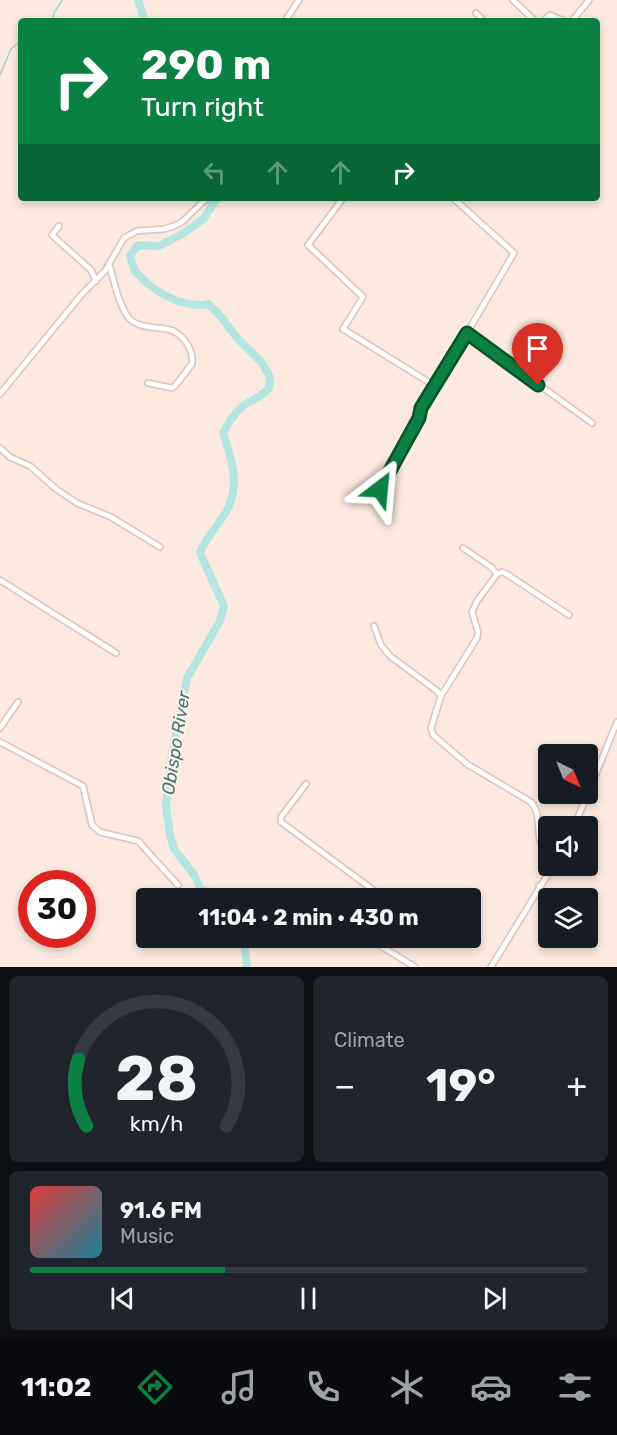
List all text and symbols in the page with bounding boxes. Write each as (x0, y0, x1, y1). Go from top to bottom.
text: 290 m (141, 40, 271, 90)
icon: right (42, 42, 120, 120)
text: Turn right (141, 91, 264, 123)
icon: left (198, 156, 231, 189)
icon: ahead (261, 156, 294, 189)
icon: ahead (324, 156, 357, 189)
icon: right (387, 156, 420, 189)
pin (512, 323, 563, 385)
icon: arrive (521, 332, 554, 365)
position arrow (348, 457, 412, 521)
water label: Obispo River (157, 688, 195, 796)
north arrow (538, 744, 598, 804)
map controls (538, 744, 598, 948)
button: sound (538, 816, 598, 876)
speed limit sign: 30 (18, 870, 96, 948)
button: layers (538, 888, 598, 948)
text: 11:04 · 2 min · 430 m (198, 904, 419, 931)
text: Climate (334, 1028, 405, 1052)
text: 28 (115, 1042, 198, 1116)
text: 19° (426, 1059, 496, 1112)
text: − (334, 1066, 355, 1105)
text: + (566, 1066, 587, 1105)
text: km/h (130, 1111, 183, 1136)
text: 91.6 FM (120, 1197, 202, 1224)
text: Music (120, 1224, 174, 1248)
icon: previous (106, 1282, 139, 1315)
icon: pause (292, 1282, 325, 1315)
icon: next (478, 1282, 511, 1315)
icon: directions (134, 1366, 176, 1408)
icon: music (218, 1366, 260, 1408)
icon: phone (302, 1366, 344, 1408)
icon: climate (386, 1366, 428, 1408)
icon: car (470, 1366, 512, 1408)
icon: filters (554, 1366, 596, 1408)
text: 11:02 (21, 1371, 92, 1403)

